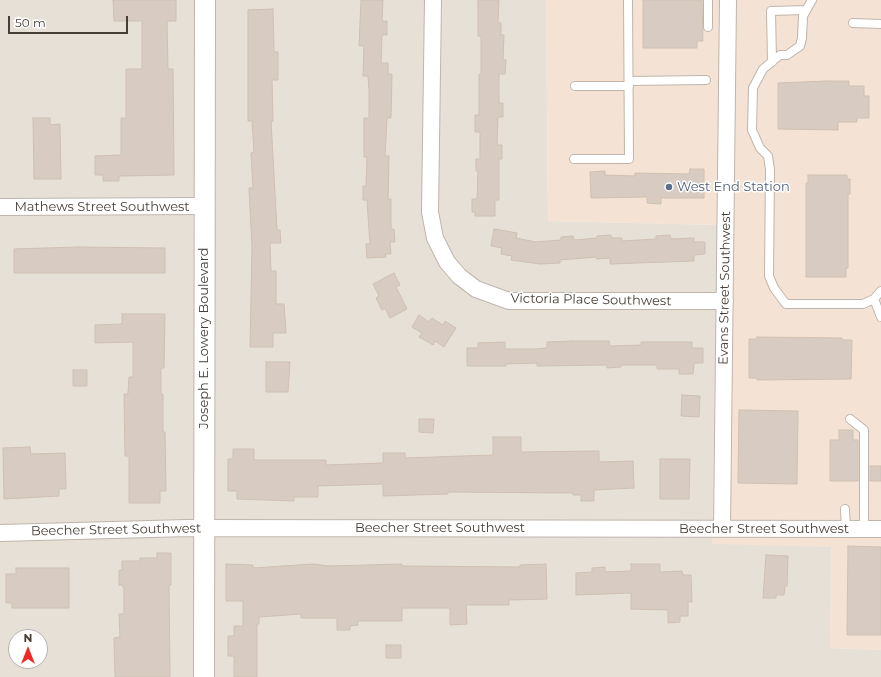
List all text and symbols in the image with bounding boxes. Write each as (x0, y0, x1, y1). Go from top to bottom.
scale bar (10, 8, 130, 34)
text: 50 m (15, 15, 46, 30)
place label: West End Station (677, 179, 790, 195)
marker: West End Station (664, 182, 674, 192)
street label: Mathews Street Southwest (14, 199, 190, 215)
street label: Evans Street Southwest (716, 211, 734, 365)
street label: Joseph E. Lowery Boulevard (196, 247, 212, 429)
street label: Victoria Place Southwest (510, 291, 672, 309)
street label: Beecher Street Southwest (355, 520, 525, 536)
street label: Beecher Street Southwest (31, 521, 201, 539)
street label: Beecher Street Southwest (679, 521, 849, 537)
north arrow (8, 629, 48, 669)
text: N (24, 631, 32, 645)

